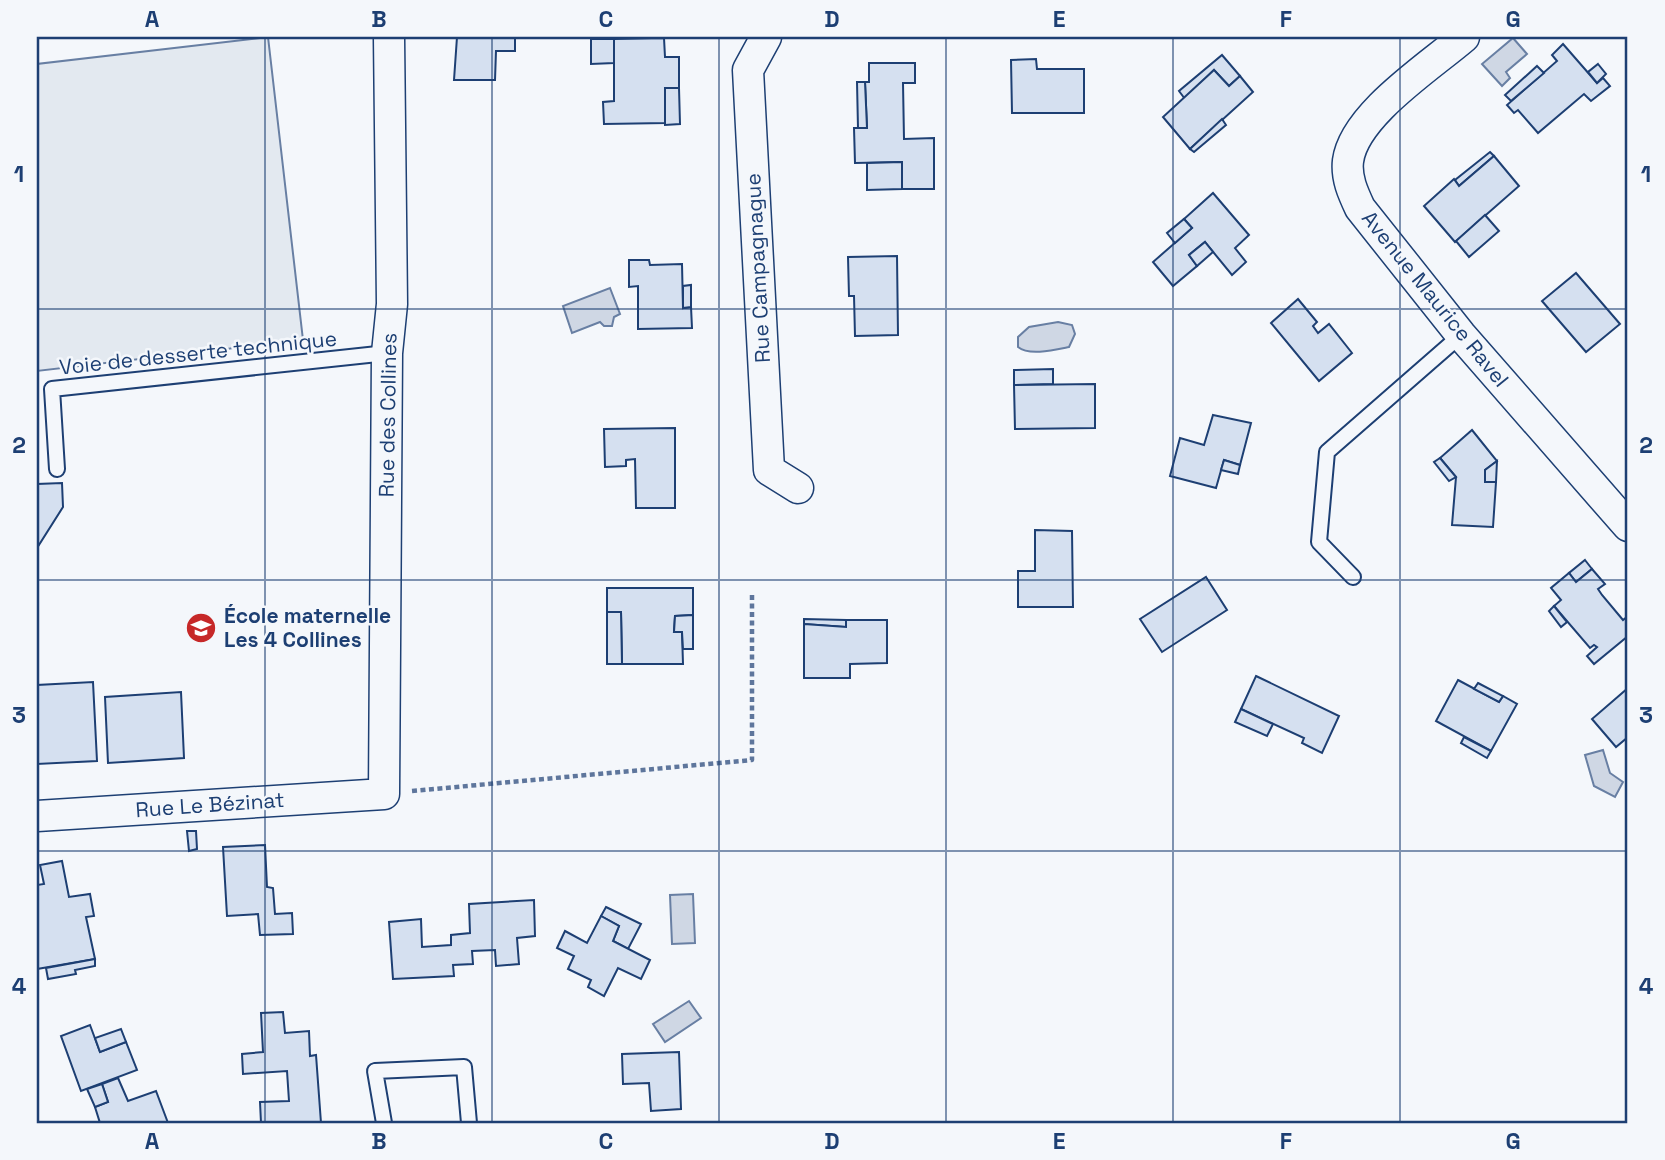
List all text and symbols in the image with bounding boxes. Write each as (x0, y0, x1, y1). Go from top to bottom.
text: A (145, 4, 160, 34)
text: B (371, 4, 387, 34)
text: C (599, 4, 613, 34)
text: D (824, 4, 840, 34)
text: E (1053, 4, 1065, 34)
text: F (1280, 4, 1292, 34)
text: G (1505, 4, 1521, 34)
text: 1 (14, 159, 24, 189)
text: 1 (1641, 159, 1651, 189)
street label: Rue Campagnague (739, 173, 776, 363)
street label: Avenue Maurice Ravel (1356, 205, 1515, 392)
street label: Voie de desserte technique (58, 324, 338, 381)
street label: Rue des Collines (373, 332, 402, 498)
text: 2 (12, 430, 26, 460)
text: 2 (1639, 430, 1653, 460)
place label: École maternelle Les 4 Collines (224, 602, 391, 653)
school or university icon: École maternelle Les 4 Collines (184, 611, 218, 645)
text: 3 (12, 700, 26, 730)
text: 3 (1639, 700, 1653, 730)
street label: Rue Le Bézinat (135, 786, 285, 823)
text: 4 (12, 971, 27, 1001)
text: 4 (1639, 971, 1654, 1001)
text: A (145, 1126, 160, 1156)
text: B (371, 1126, 387, 1156)
text: C (599, 1126, 613, 1156)
text: D (824, 1126, 840, 1156)
text: E (1053, 1126, 1065, 1156)
text: F (1280, 1126, 1292, 1156)
text: G (1505, 1126, 1521, 1156)

